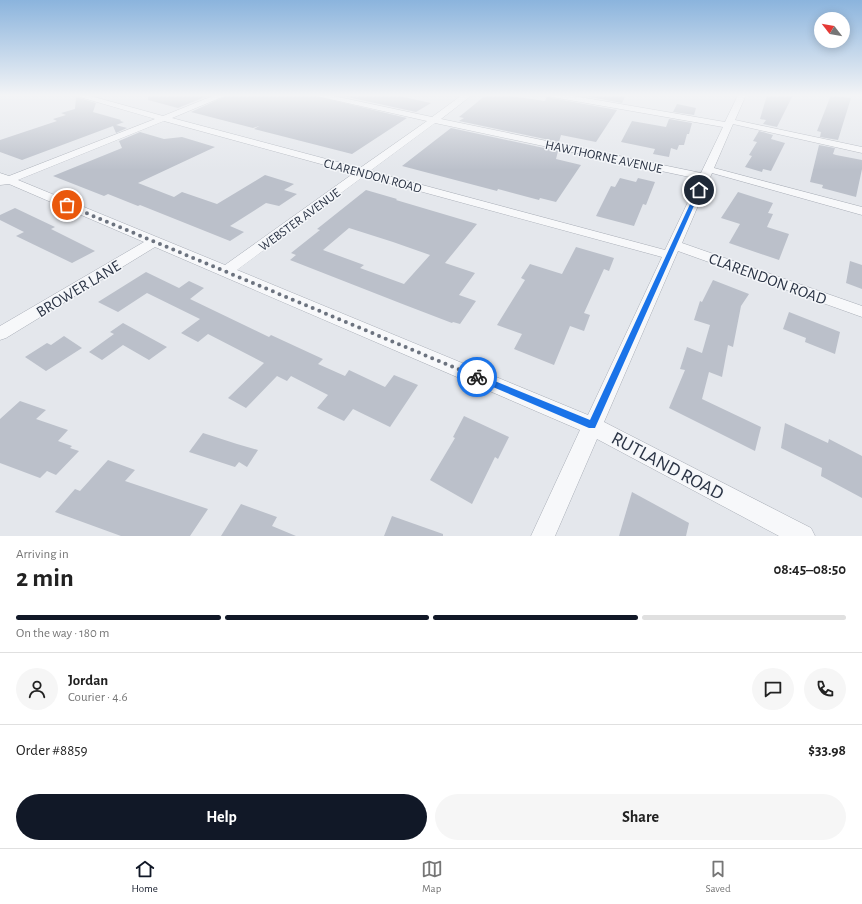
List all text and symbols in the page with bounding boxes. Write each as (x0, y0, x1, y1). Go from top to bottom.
north arrow (814, 12, 850, 48)
map controls (814, 12, 850, 48)
street label: HAWTHORNE AVENUE (544, 139, 664, 176)
street label: CLARENDON ROAD (322, 157, 423, 196)
pin (682, 173, 716, 207)
icon: home (688, 179, 710, 201)
street label: WEBSTER AVENUE (257, 186, 343, 254)
pin (50, 188, 84, 222)
icon: bag (56, 194, 78, 216)
street label: CLARENDON ROAD (707, 250, 829, 308)
street label: BROWER LANE (34, 257, 124, 320)
courier (457, 357, 497, 397)
icon: bike (466, 366, 488, 388)
street label: RUTLAND ROAD (608, 429, 727, 504)
text: Arriving in (16, 548, 69, 561)
text: 08:45–08:50 (773, 562, 846, 577)
text: 2 min (16, 565, 74, 591)
text: On the way · 180 m (16, 627, 109, 640)
button: person (16, 668, 58, 710)
button: chat (752, 668, 794, 710)
button: phone (804, 668, 846, 710)
text: Jordan (68, 673, 108, 688)
text: Courier · 4.6 (68, 691, 128, 704)
text: Order #8859 (16, 743, 88, 758)
text: $33.98 (808, 743, 846, 758)
button: Help (16, 794, 427, 840)
button: Share (435, 794, 846, 840)
tab: Home (131, 858, 158, 895)
tab: Map (421, 858, 443, 895)
tab: Saved (705, 858, 731, 895)

